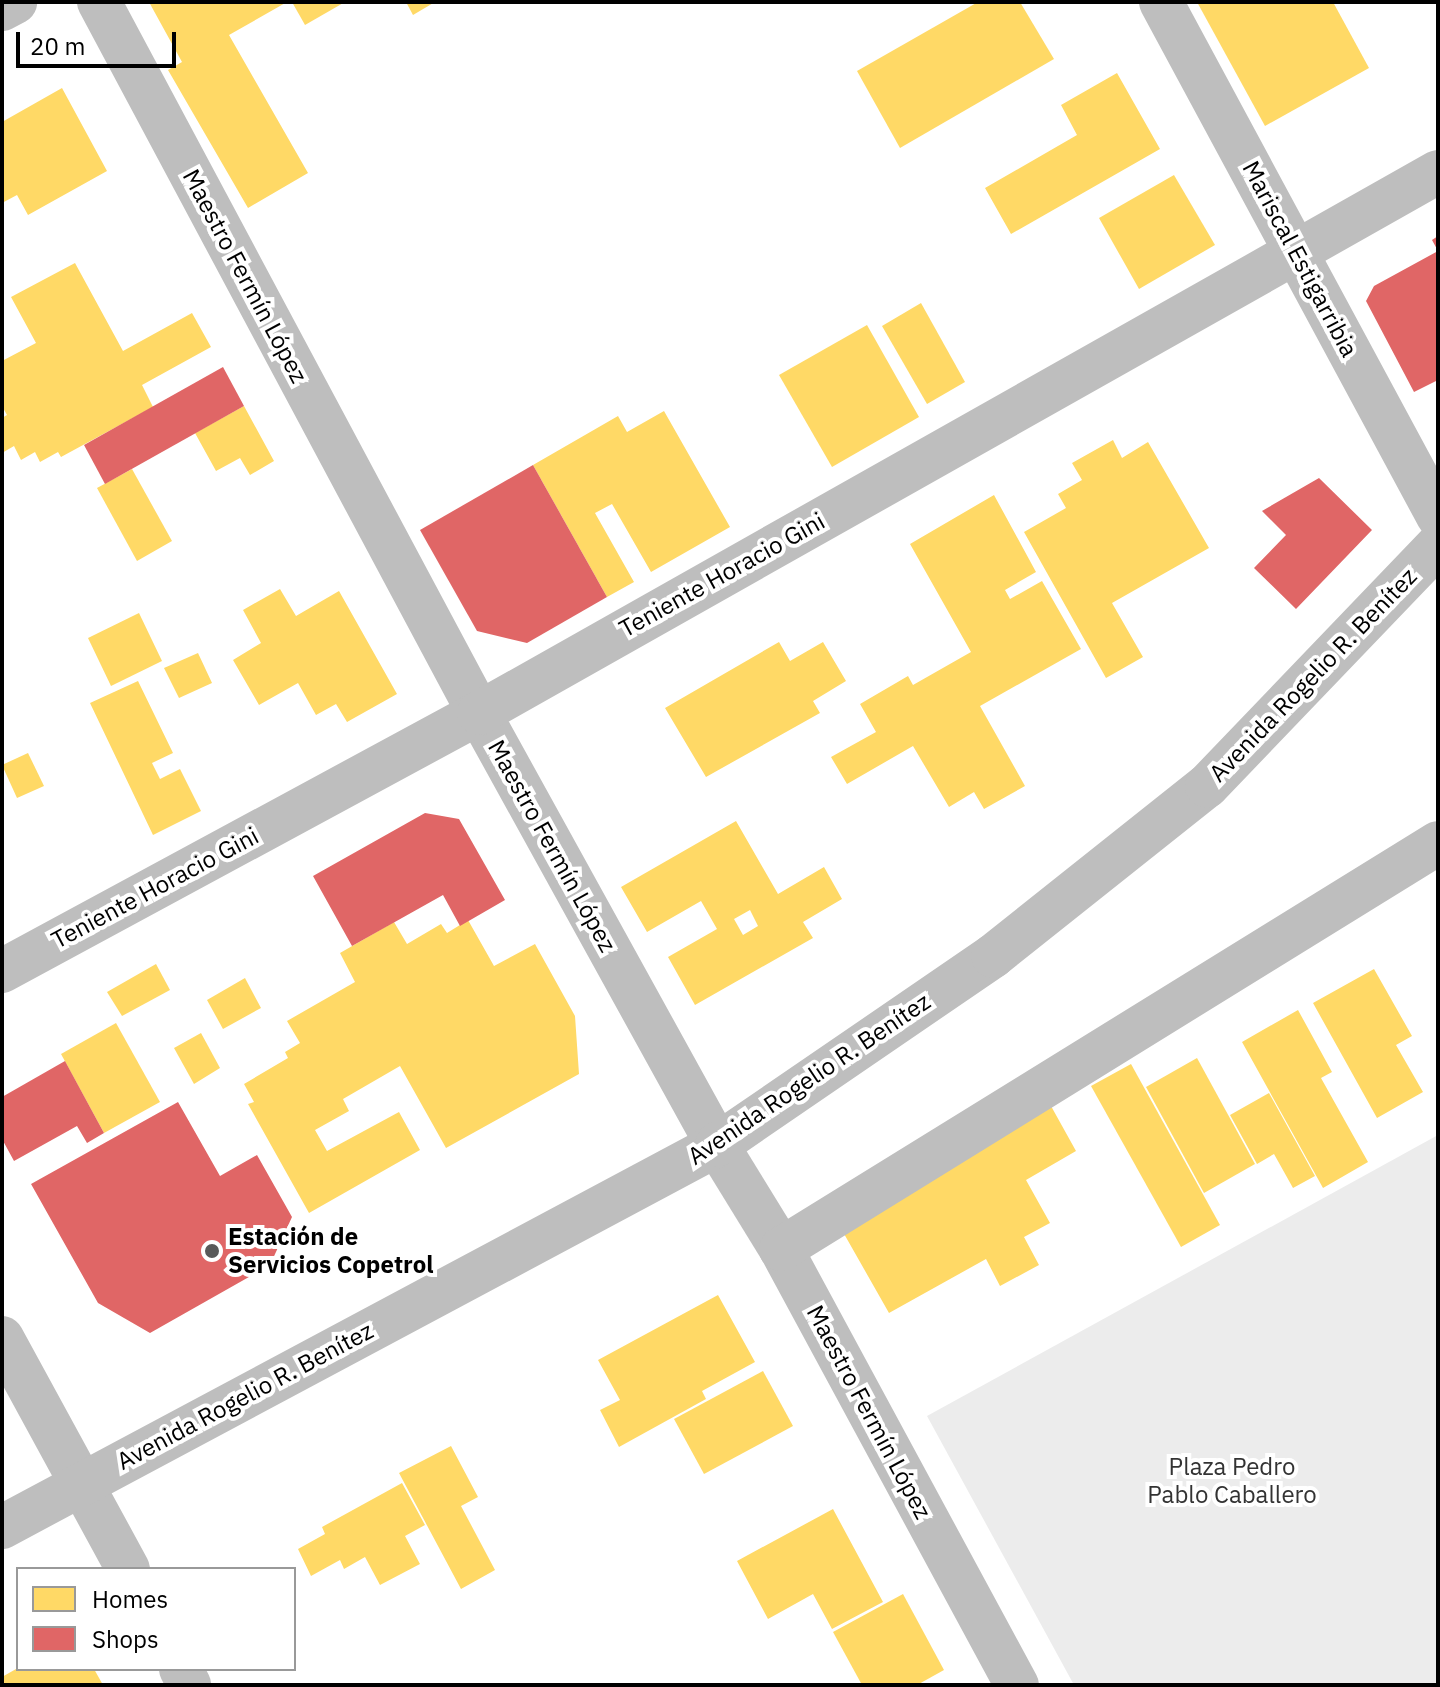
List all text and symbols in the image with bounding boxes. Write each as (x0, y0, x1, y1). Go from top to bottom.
scale bar (20, 16, 180, 66)
text: 20 m (30, 30, 85, 62)
street label: Mariscal Estigarribia (1236, 156, 1364, 362)
street label: Maestro Fermín López (177, 164, 313, 388)
street label: Teniente Horacio Gini (614, 507, 830, 643)
street label: Avenida Rogelio R. Benítez (1203, 562, 1423, 788)
street label: Maestro Fermín López (482, 735, 622, 957)
street label: Teniente Horacio Gini (47, 821, 263, 955)
street label: Avenida Rogelio R. Benítez (682, 987, 936, 1171)
place label: Estación de Servicios Copetrol (228, 1223, 433, 1279)
marker: Estación de Servicios Copetrol (203, 1242, 221, 1260)
street label: Maestro Fermín López (801, 1300, 937, 1524)
street label: Avenida Rogelio R. Benítez (112, 1316, 378, 1476)
park label: Plaza Pedro Pablo Caballero (1147, 1453, 1317, 1509)
legend (16, 1567, 296, 1671)
text: Homes (92, 1583, 168, 1615)
text: Shops (92, 1623, 159, 1655)

